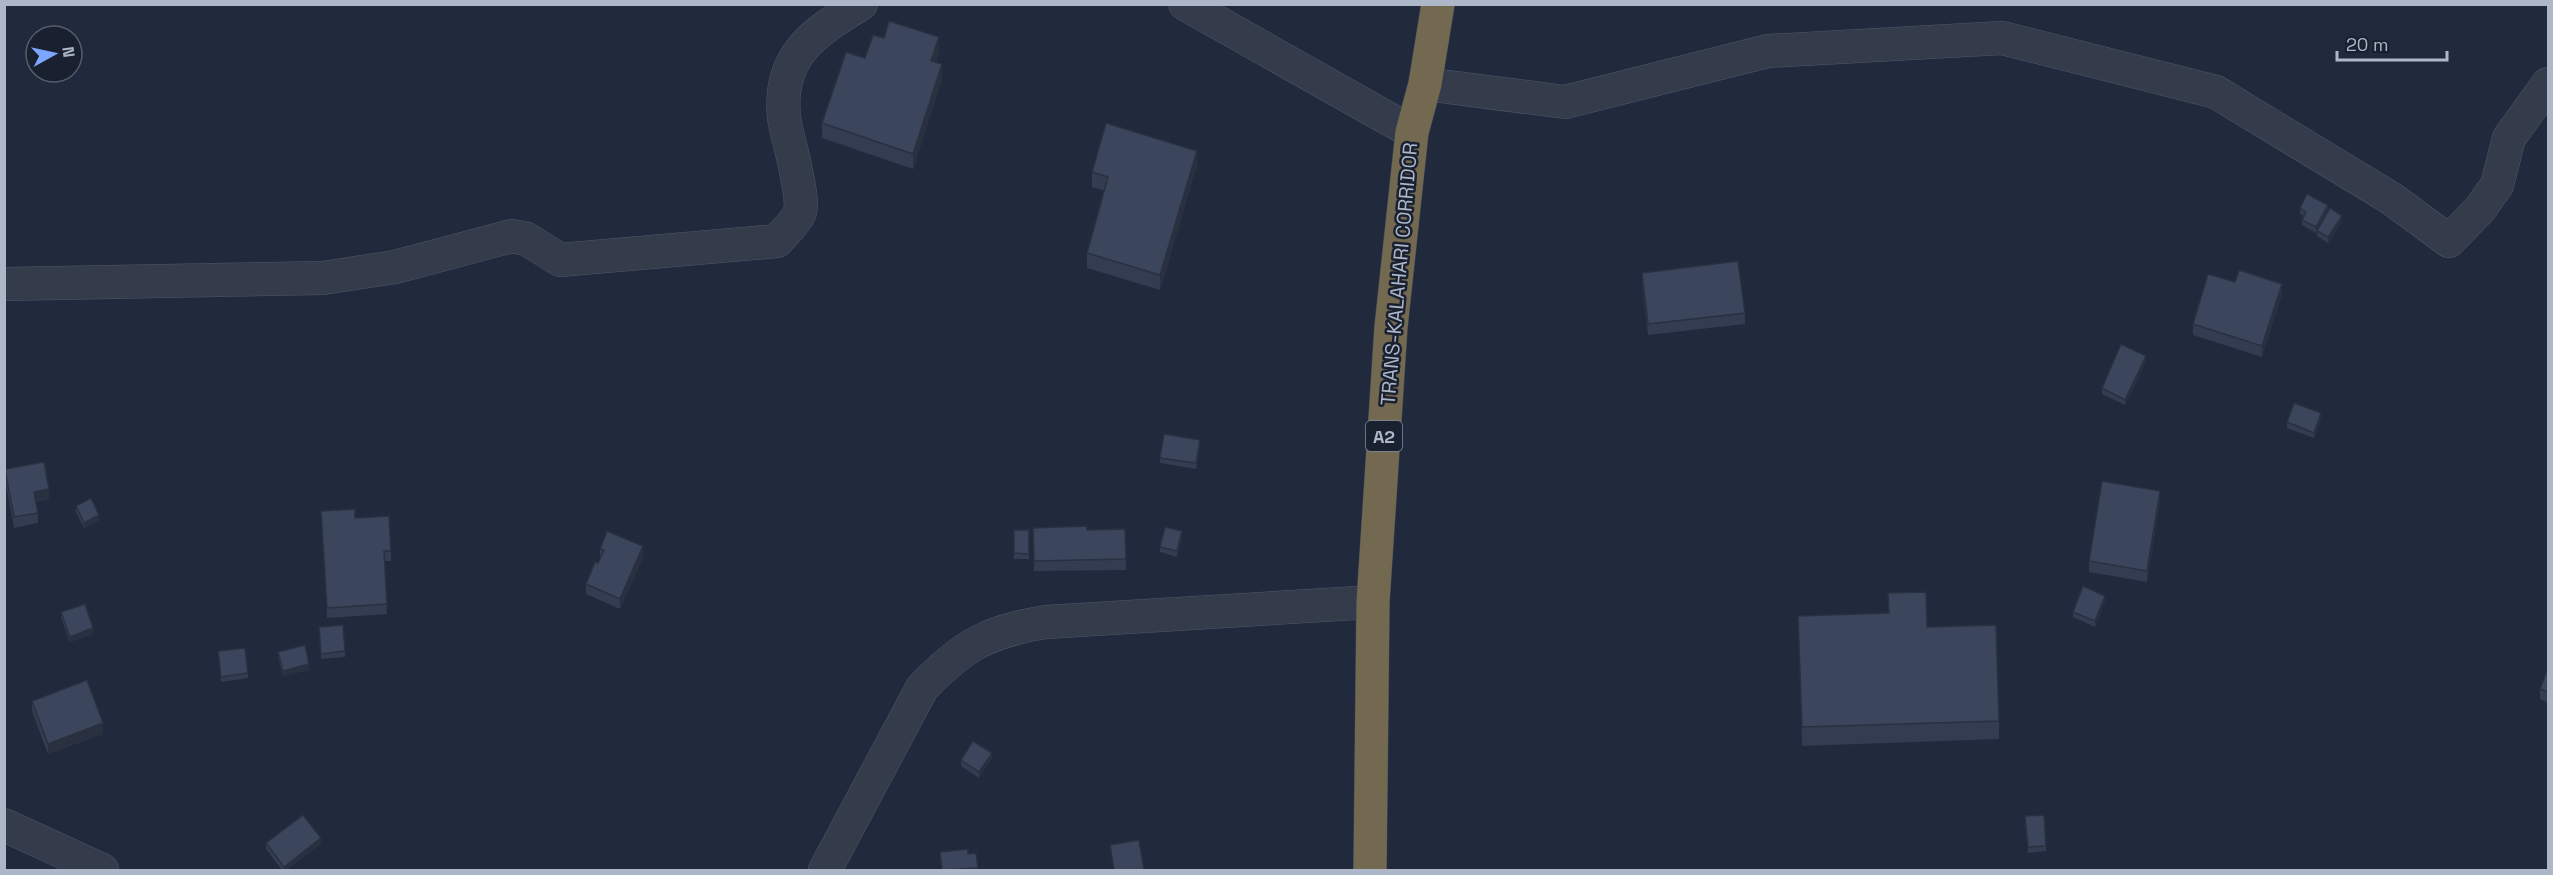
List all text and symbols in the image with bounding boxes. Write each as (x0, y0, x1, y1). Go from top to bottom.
north arrow (24, 24, 84, 84)
scale bar (2337, 24, 2446, 62)
text: 20 m (2346, 33, 2389, 56)
text: N (57, 45, 80, 59)
street label: TRANS-KALAHARI CORRIDOR (1375, 141, 1423, 407)
road number: A2 (1366, 421, 1402, 451)

